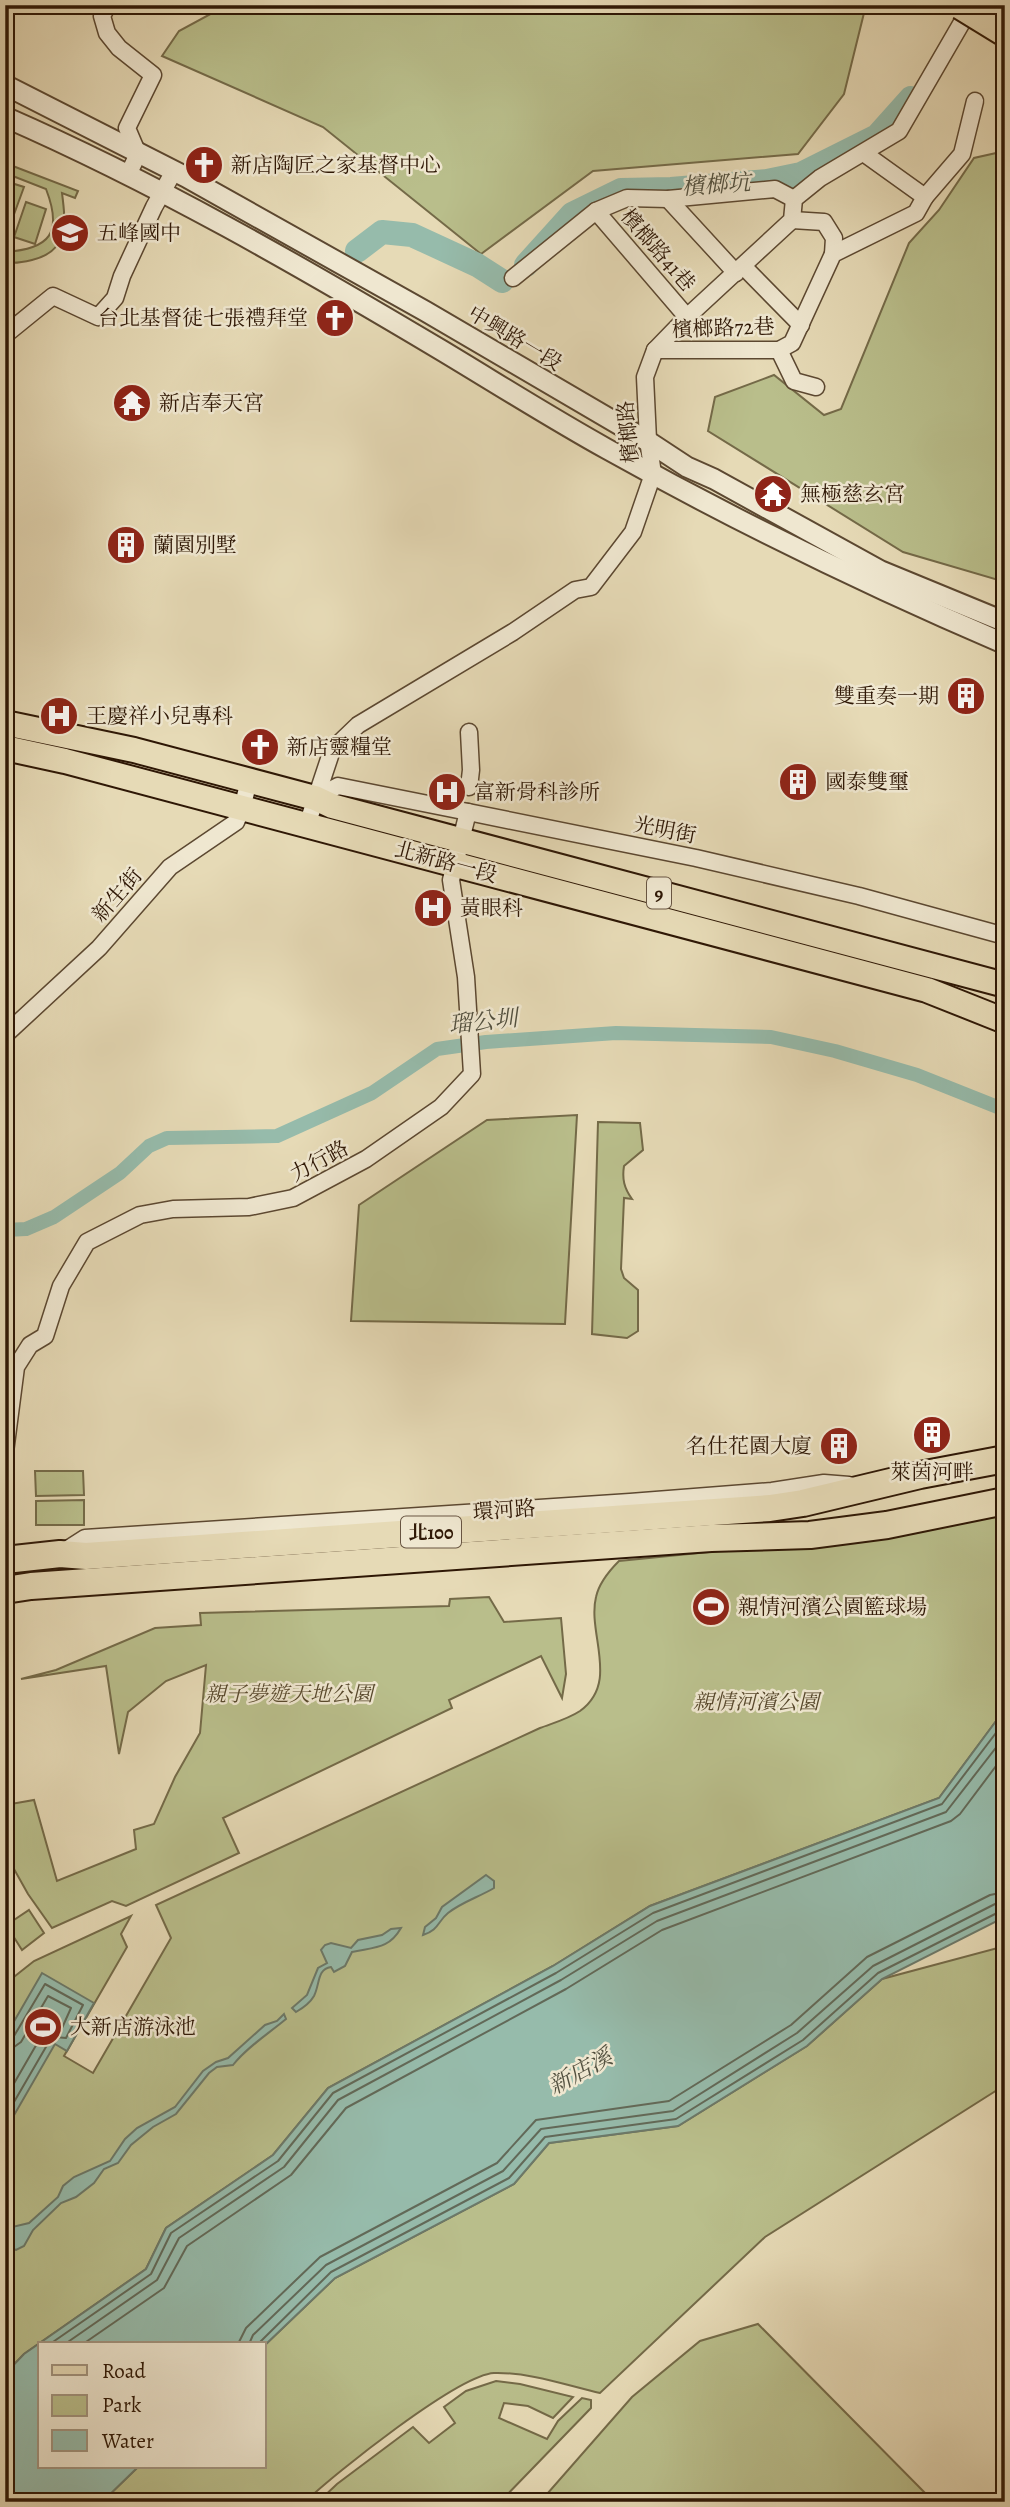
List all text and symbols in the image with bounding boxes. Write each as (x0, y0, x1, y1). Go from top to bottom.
church icon: 新店陶匠之家基督中心 (183, 144, 225, 186)
place label: 新店陶匠之家基督中心 (231, 151, 441, 179)
water label: 檳榔坑 (681, 166, 755, 202)
street label: 檳榔路41巷 (614, 203, 702, 297)
school or university icon: 五峰國中 (49, 212, 91, 254)
place label: 五峰國中 (97, 219, 181, 247)
church icon: 台北基督徒七張禮拜堂 (314, 297, 356, 339)
street label: 中興路一段 (463, 299, 567, 377)
place label: 台北基督徒七張禮拜堂 (98, 304, 308, 332)
street label: 檳榔路72巷 (671, 312, 775, 344)
temple icon: 新店奉天宮 (111, 382, 153, 424)
place label: 新店奉天宮 (159, 389, 264, 417)
street label: 檳榔路 (611, 399, 645, 465)
temple icon: 無極慈玄宮 (752, 473, 794, 515)
place label: 無極慈玄宮 (800, 480, 905, 508)
building icon: 蘭園別墅 (105, 524, 147, 566)
place label: 蘭園別墅 (153, 531, 237, 559)
building icon: 雙重奏一期 (945, 675, 987, 717)
place label: 雙重奏一期 (834, 682, 939, 710)
hospital icon: 王慶祥小兒專科 (38, 695, 80, 737)
place label: 王慶祥小兒專科 (86, 702, 233, 730)
church icon: 新店靈糧堂 (239, 726, 281, 768)
place label: 新店靈糧堂 (287, 733, 392, 761)
building icon: 國泰雙璽 (777, 761, 819, 803)
place label: 國泰雙璽 (825, 768, 909, 796)
hospital icon: 富新骨科診所 (426, 771, 468, 813)
place label: 富新骨科診所 (474, 778, 600, 806)
street label: 光明街 (631, 810, 699, 850)
street label: 北新路一段 (392, 835, 500, 889)
street label: 新生街 (86, 862, 148, 928)
road number: 9 (647, 878, 671, 908)
hospital icon: 黃眼科 (412, 887, 454, 929)
place label: 黃眼科 (460, 894, 523, 922)
water label: 瑠公圳 (447, 1002, 523, 1041)
street label: 力行路 (285, 1134, 353, 1188)
building icon: 萊茵河畔 (911, 1414, 953, 1456)
building icon: 名仕花園大廈 (818, 1425, 860, 1467)
place label: 名仕花園大廈 (686, 1432, 812, 1460)
place label: 萊茵河畔 (890, 1458, 974, 1486)
street label: 環河路 (472, 1494, 536, 1526)
road number: 北100 (401, 1516, 461, 1548)
sports icon: 親情河濱公園籃球場 (690, 1586, 732, 1628)
place label: 親情河濱公園籃球場 (738, 1593, 927, 1621)
park label: 親子夢遊天地公園 (205, 1680, 376, 1708)
park label: 親情河濱公園 (693, 1688, 822, 1716)
sports icon: 大新店游泳池 (22, 2006, 64, 2048)
place label: 大新店游泳池 (70, 2013, 196, 2041)
water label: 新店溪 (543, 2040, 621, 2102)
legend (38, 2342, 266, 2468)
text: Road (102, 2357, 146, 2385)
text: Park (102, 2391, 142, 2419)
text: Water (101, 2427, 154, 2455)

